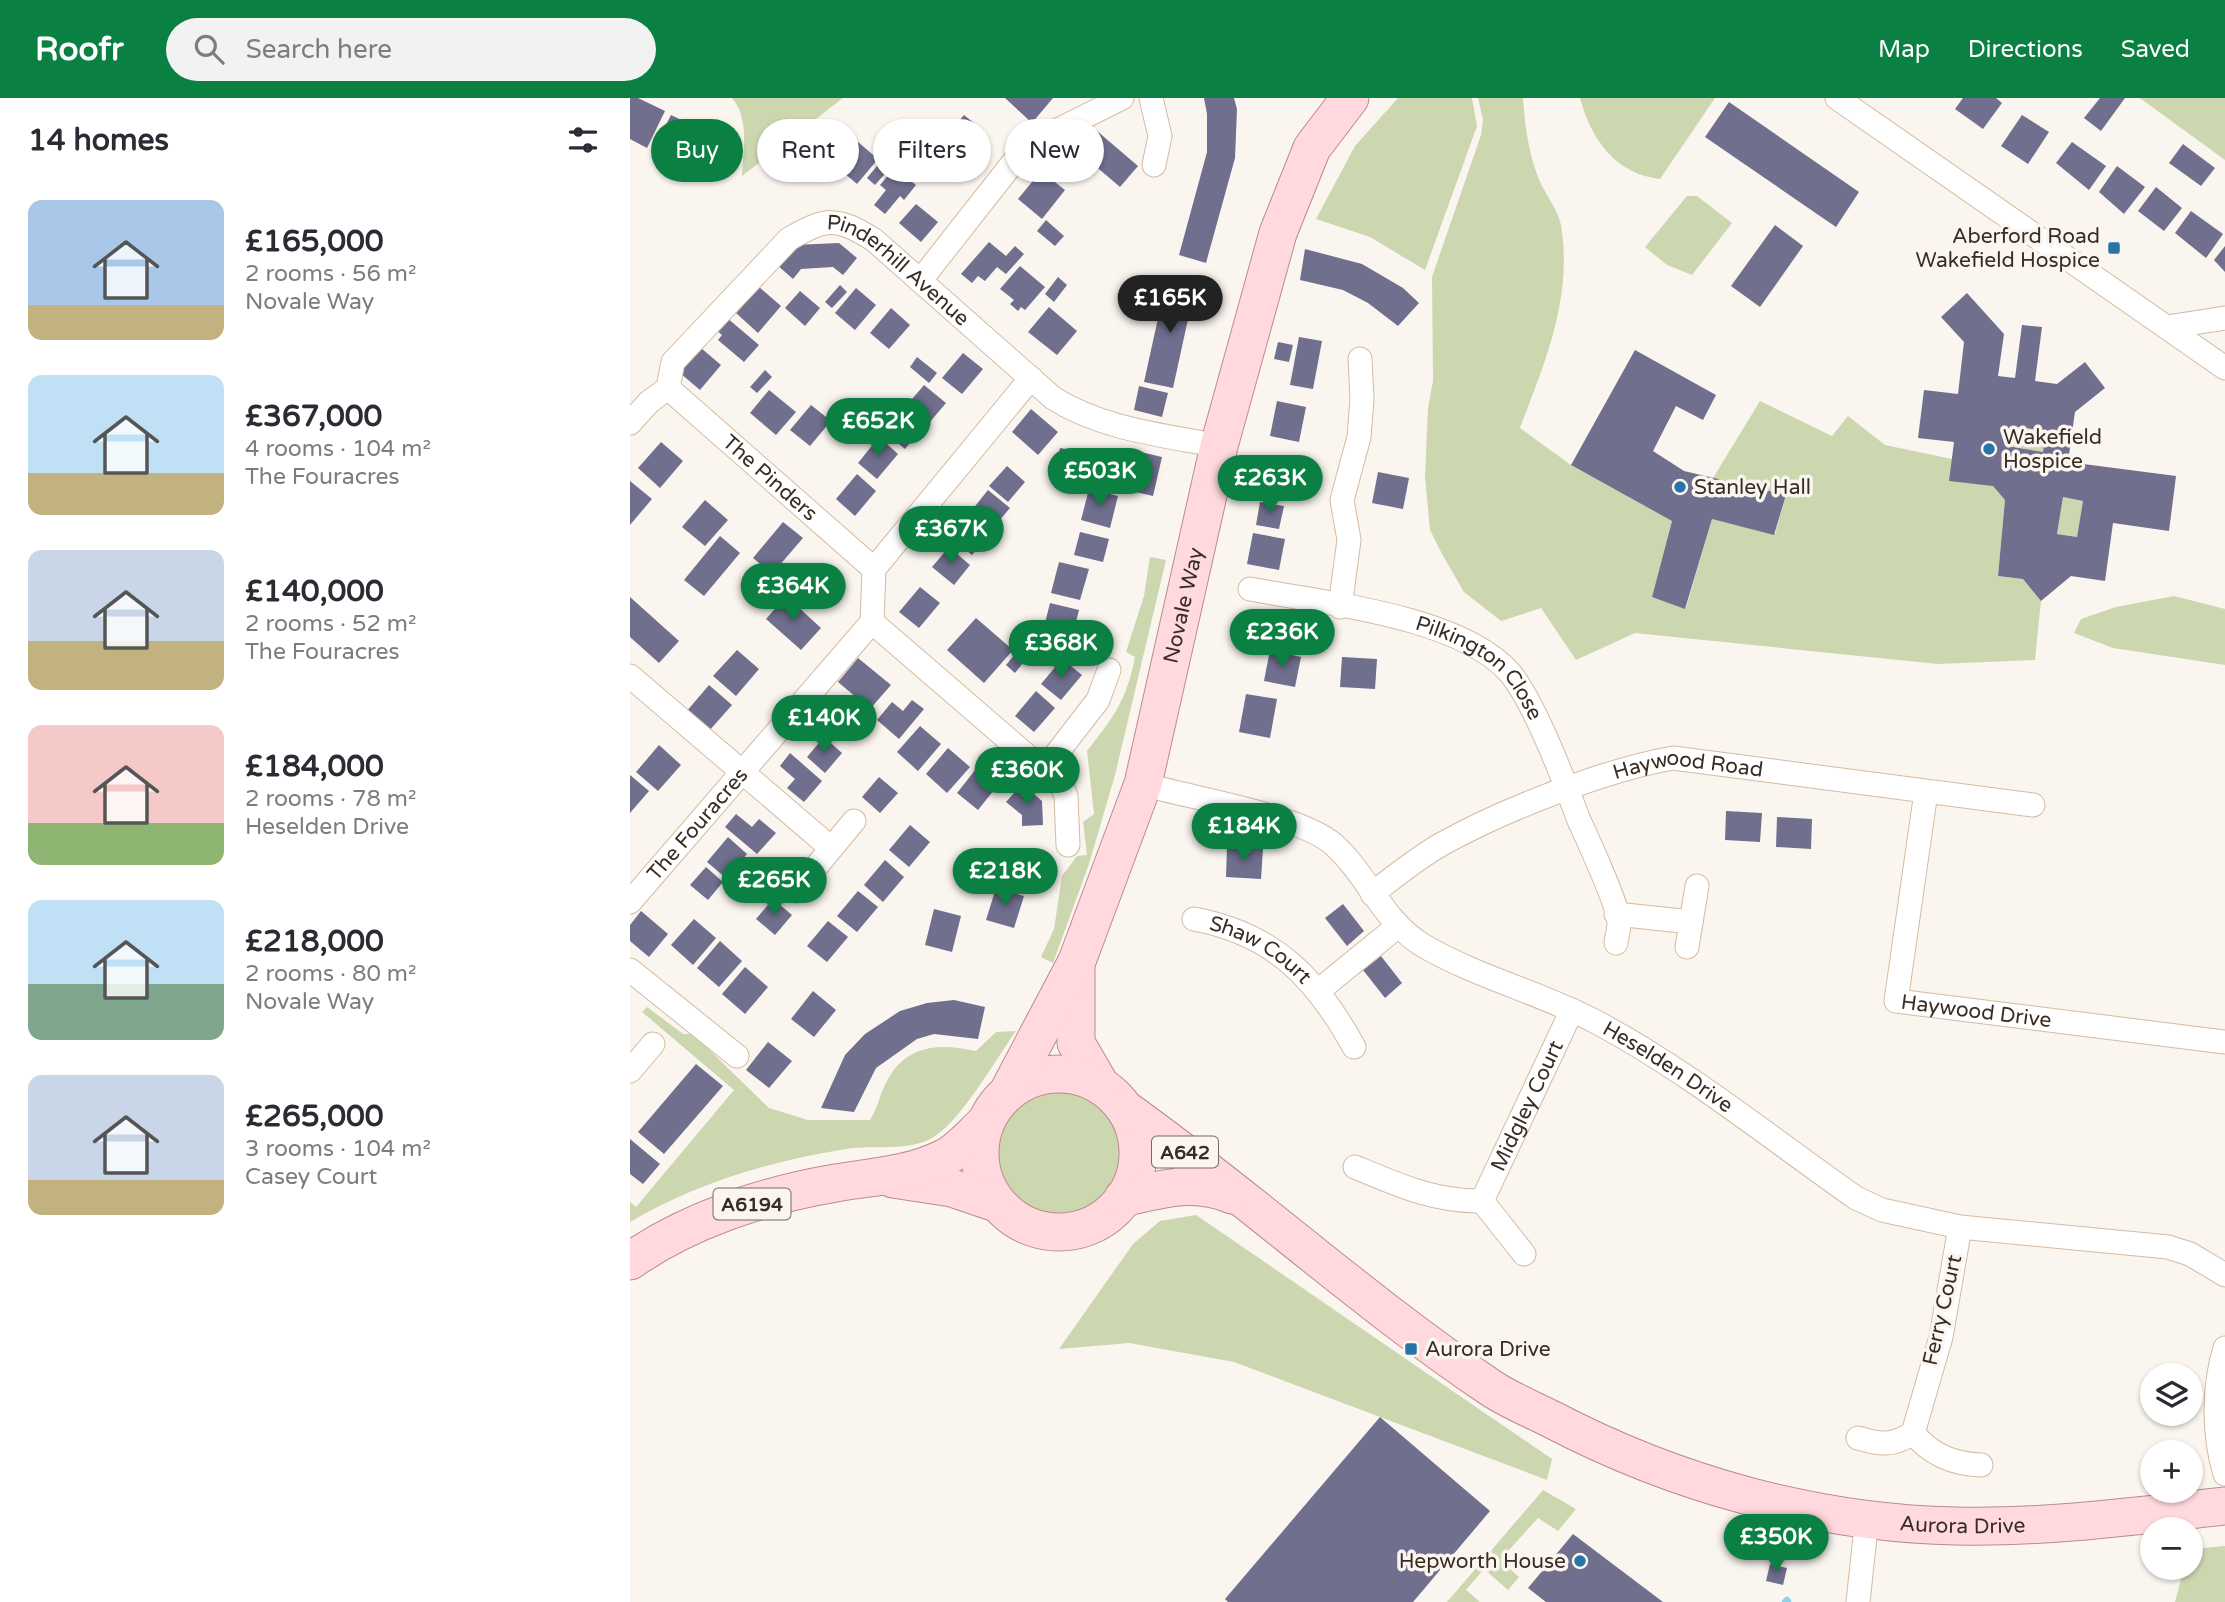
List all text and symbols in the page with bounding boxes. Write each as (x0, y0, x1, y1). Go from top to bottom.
search box (166, 18, 656, 81)
text: Roofr (35, 30, 124, 69)
icon: search (190, 30, 228, 68)
text: Search here (246, 34, 392, 65)
text: Map (1878, 35, 1930, 64)
text: Directions (1968, 35, 2083, 64)
text: Saved (2121, 35, 2190, 64)
chip: Buy (651, 119, 743, 182)
chip: Rent (757, 119, 859, 182)
chip: Filters (873, 119, 991, 182)
chip: New (1005, 119, 1104, 182)
icon: filters (564, 121, 602, 159)
text: 14 homes (28, 122, 169, 159)
street label: Pinderhill Avenue (826, 210, 974, 331)
text: £165,000 (245, 223, 384, 260)
place label: Aberford Road Wakefield Hospice (1916, 224, 2100, 273)
icon: home (84, 228, 168, 312)
marker: Aberford Road Wakefield Hospice (2106, 240, 2122, 256)
text: 2 rooms · 56 m² (245, 260, 416, 288)
pin: £165K (1121, 275, 1219, 335)
text: £165K (1134, 284, 1206, 312)
text: Novale Way (245, 288, 374, 316)
text: £367,000 (245, 398, 382, 435)
pin: £652K (829, 398, 927, 458)
icon: home (84, 403, 168, 487)
text: £652K (842, 407, 914, 435)
place label: Wakefield Hospice (2003, 425, 2102, 474)
street label: The Pinders (717, 430, 822, 527)
text: 4 rooms · 104 m² (245, 435, 431, 463)
marker: Wakefield Hospice (1981, 441, 1997, 457)
pin: £503K (1051, 448, 1149, 508)
pin: £263K (1221, 456, 1319, 515)
text: £503K (1064, 457, 1136, 485)
text: The Fouracres (245, 463, 399, 491)
text: £263K (1234, 464, 1306, 492)
place label: Stanley Hall (1694, 475, 1811, 500)
marker: Stanley Hall (1672, 479, 1688, 495)
pin: £367K (902, 506, 1000, 566)
text: £367K (915, 515, 987, 543)
street label: Novale Way (1159, 545, 1209, 666)
pin: £364K (744, 564, 842, 623)
text: £364K (757, 572, 829, 600)
text: £140,000 (245, 573, 384, 610)
icon: home (84, 578, 168, 662)
text: 2 rooms · 52 m² (245, 610, 416, 638)
pin: £236K (1233, 610, 1331, 669)
street label: Pilkington Close (1412, 611, 1548, 724)
text: £236K (1246, 618, 1318, 646)
pin: £368K (1012, 620, 1110, 680)
text: £368K (1025, 629, 1097, 657)
text: The Fouracres (245, 638, 399, 666)
pin: £140K (775, 696, 873, 755)
text: £140K (788, 704, 860, 732)
street label: Haywood Road (1610, 745, 1765, 785)
text: £184,000 (245, 748, 384, 785)
pin: £360K (978, 748, 1076, 807)
icon: home (84, 753, 168, 837)
text: £360K (991, 756, 1063, 784)
street label: The Fouracres (642, 763, 753, 886)
text: 2 rooms · 78 m² (245, 785, 416, 813)
pin: £184K (1195, 804, 1293, 863)
text: £184K (1208, 812, 1280, 840)
text: Heselden Drive (245, 813, 409, 841)
pin: £218K (956, 848, 1054, 908)
text: £218K (969, 857, 1041, 885)
pin: £265K (725, 858, 823, 917)
text: £265K (738, 866, 810, 894)
street label: Shaw Court (1207, 911, 1317, 989)
text: £218,000 (245, 923, 384, 960)
icon: home (84, 928, 168, 1012)
text: 2 rooms · 80 m² (245, 960, 416, 988)
text: Novale Way (245, 988, 374, 1016)
street label: Haywood Drive (1900, 990, 2053, 1033)
street label: Heselden Drive (1598, 1016, 1738, 1118)
street label: Midgley Court (1486, 1037, 1569, 1175)
text: £265,000 (245, 1098, 384, 1135)
icon: home (84, 1103, 168, 1187)
text: 3 rooms · 104 m² (245, 1135, 431, 1163)
road number: A642 (1152, 1136, 1218, 1168)
text: Casey Court (245, 1163, 377, 1191)
road number: A6194 (713, 1188, 790, 1220)
street label: Ferry Court (1918, 1252, 1967, 1368)
place label: Aurora Drive (1425, 1337, 1551, 1362)
marker: Aurora Drive (1403, 1341, 1419, 1357)
map controls (2140, 1363, 2203, 1580)
button: layers (2140, 1363, 2203, 1426)
button: + (2140, 1440, 2203, 1503)
street label: Aurora Drive (1899, 1511, 2026, 1539)
pin: £350K (1727, 1514, 1825, 1574)
button: − (2140, 1517, 2203, 1580)
text: £350K (1740, 1523, 1812, 1551)
place label: Hepworth House (1399, 1549, 1566, 1574)
marker: Hepworth House (1572, 1553, 1588, 1569)

